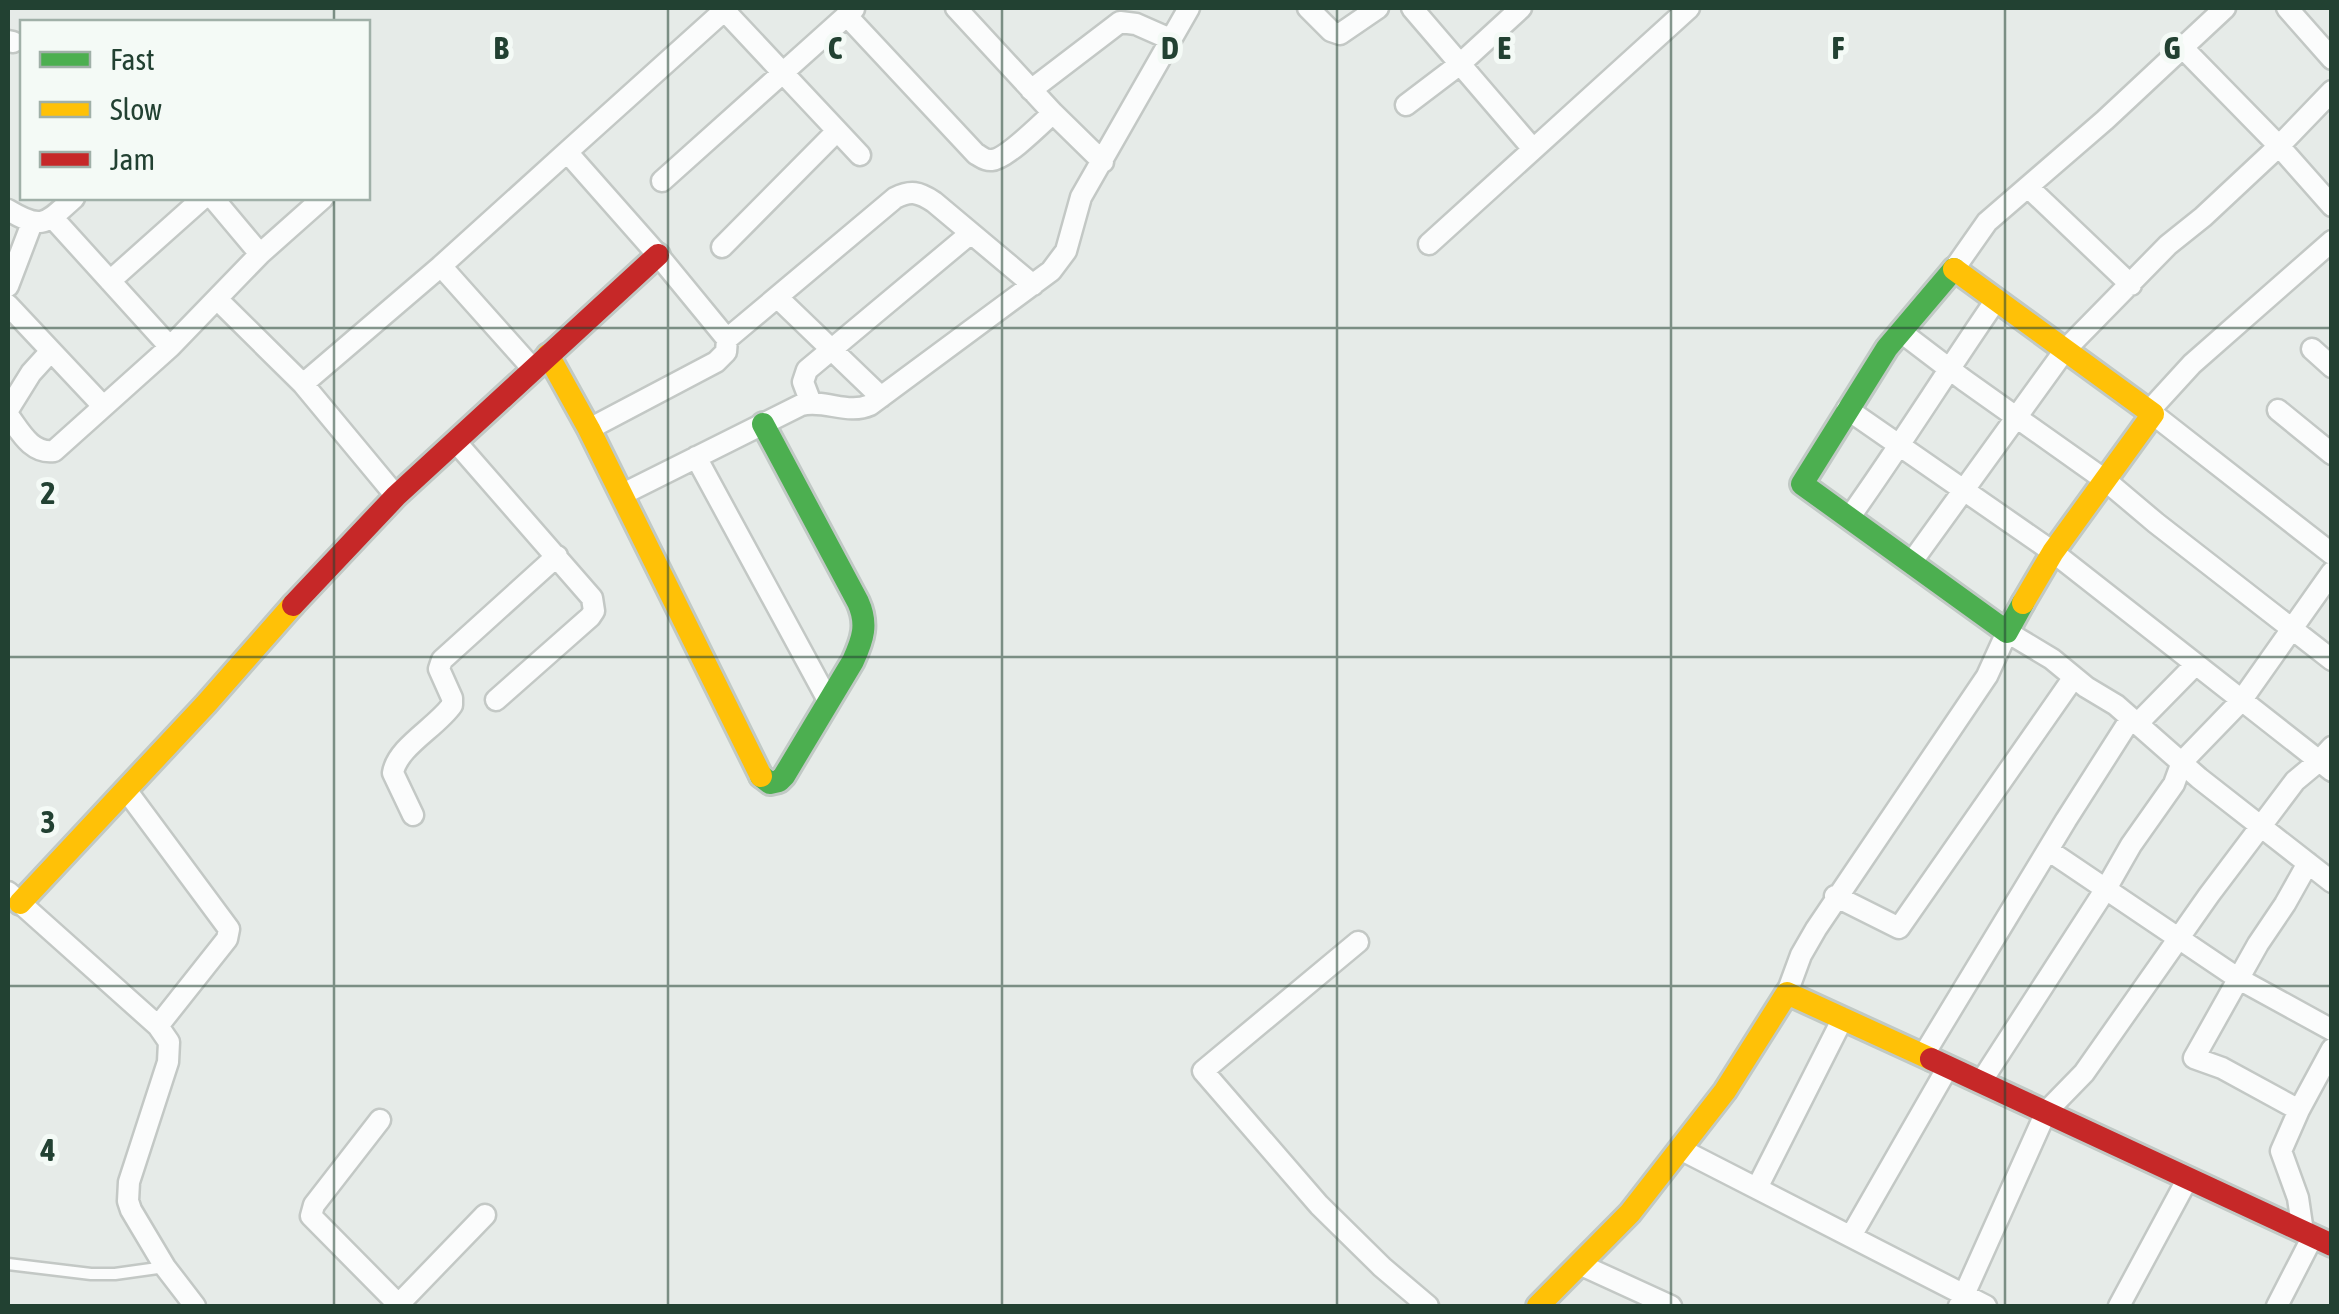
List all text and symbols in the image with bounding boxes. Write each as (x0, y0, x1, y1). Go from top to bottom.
legend (20, 20, 370, 200)
text: B (493, 29, 509, 66)
text: C (828, 29, 843, 66)
text: D (1161, 29, 1179, 66)
text: E (1497, 29, 1511, 66)
text: F (1832, 29, 1845, 66)
text: G (2164, 29, 2181, 66)
text: Fast (110, 42, 155, 76)
text: Slow (110, 92, 162, 126)
text: Jam (110, 142, 155, 176)
text: 2 (40, 474, 56, 511)
text: 3 (40, 803, 56, 840)
text: 4 (39, 1131, 56, 1168)

